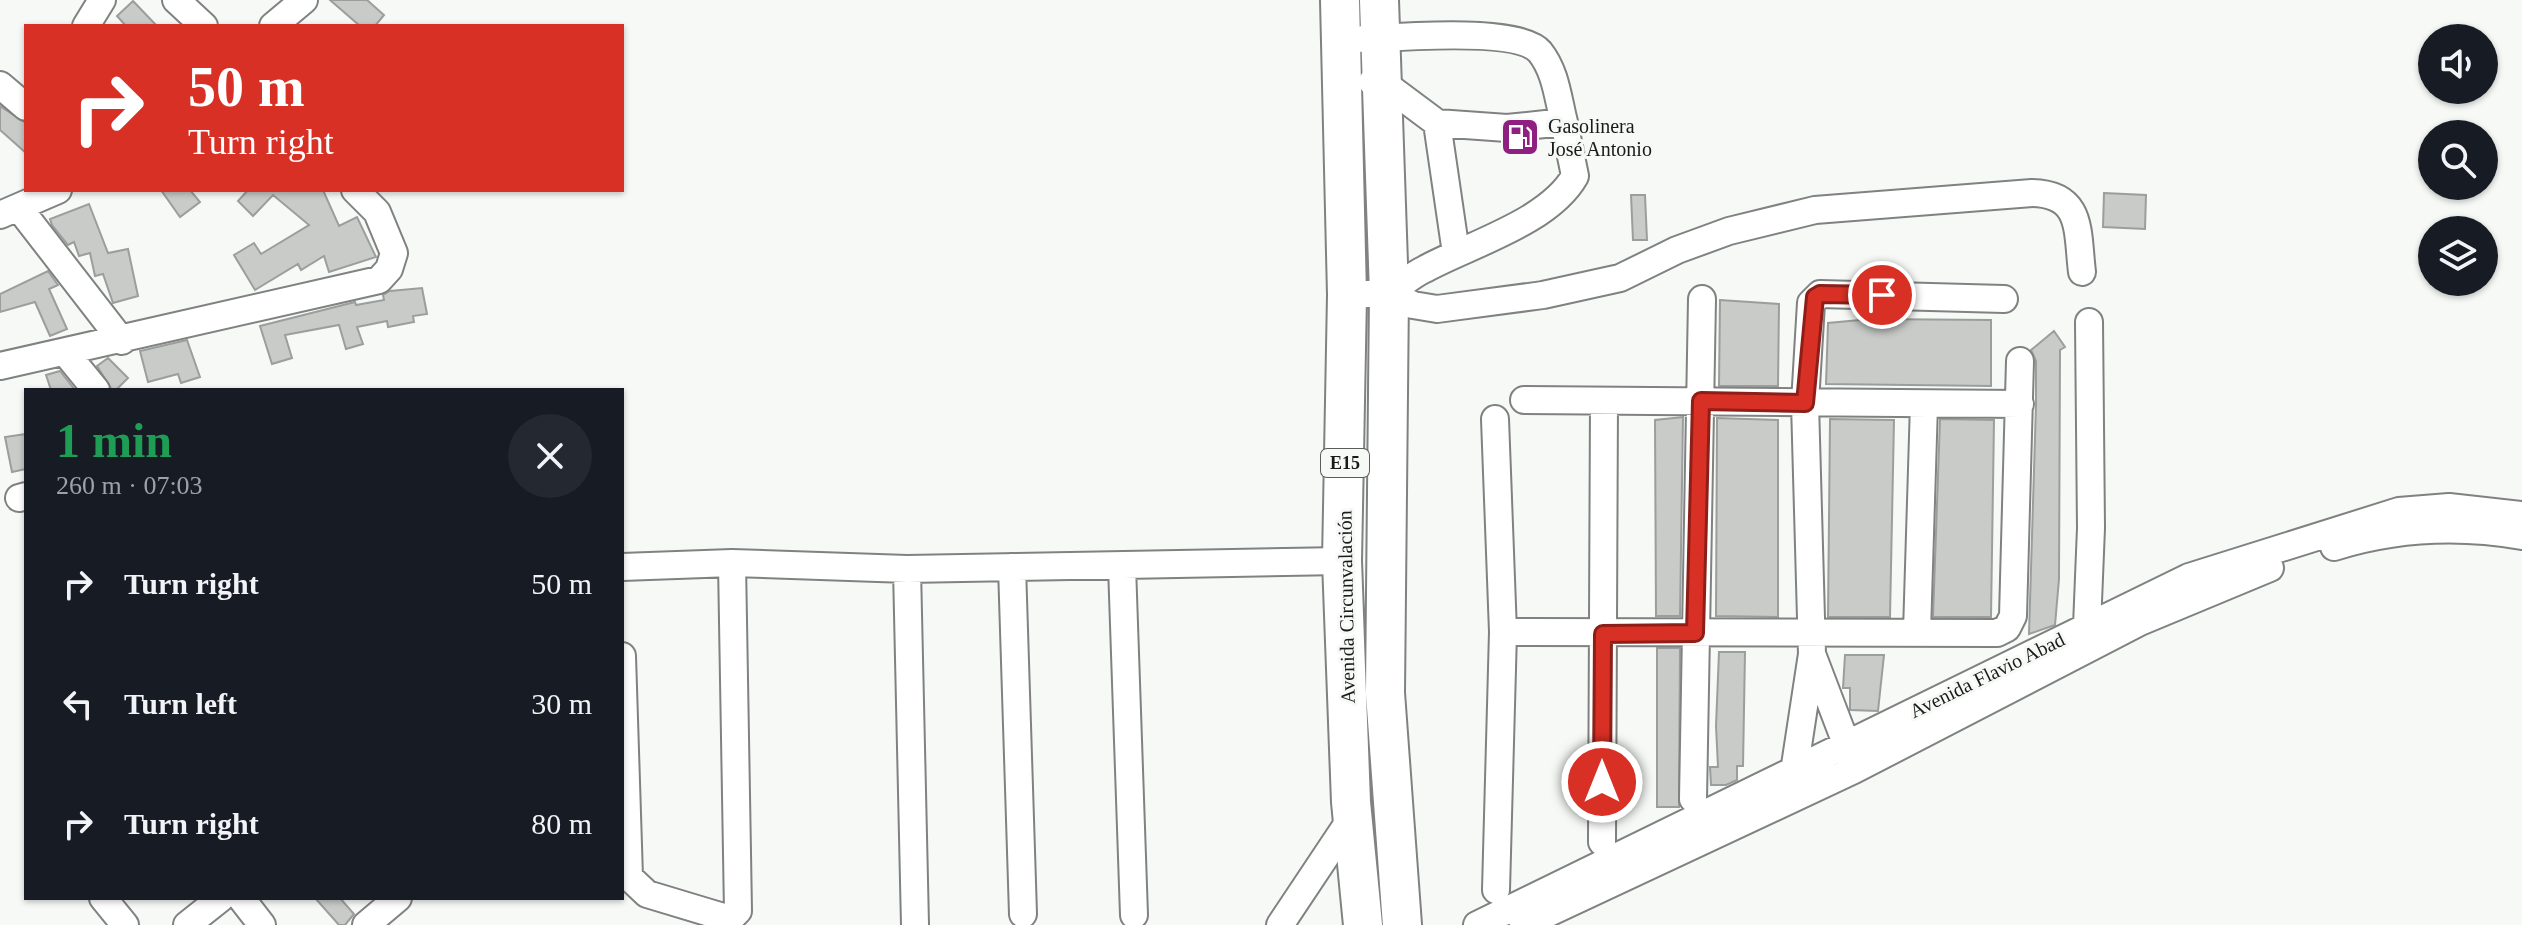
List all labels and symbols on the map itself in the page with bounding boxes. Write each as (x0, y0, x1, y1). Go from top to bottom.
place label: Gasolinera José Antonio (1548, 115, 1652, 160)
fuel station icon: Gasolinera José Antonio (1499, 116, 1541, 158)
pin (1848, 261, 1916, 329)
road number: E15 (1321, 449, 1369, 477)
street label: Avenida Circunvalación (1333, 510, 1359, 704)
street label: Avenida Flavio Abad (1906, 628, 2068, 722)
position arrow (1560, 740, 1644, 824)

